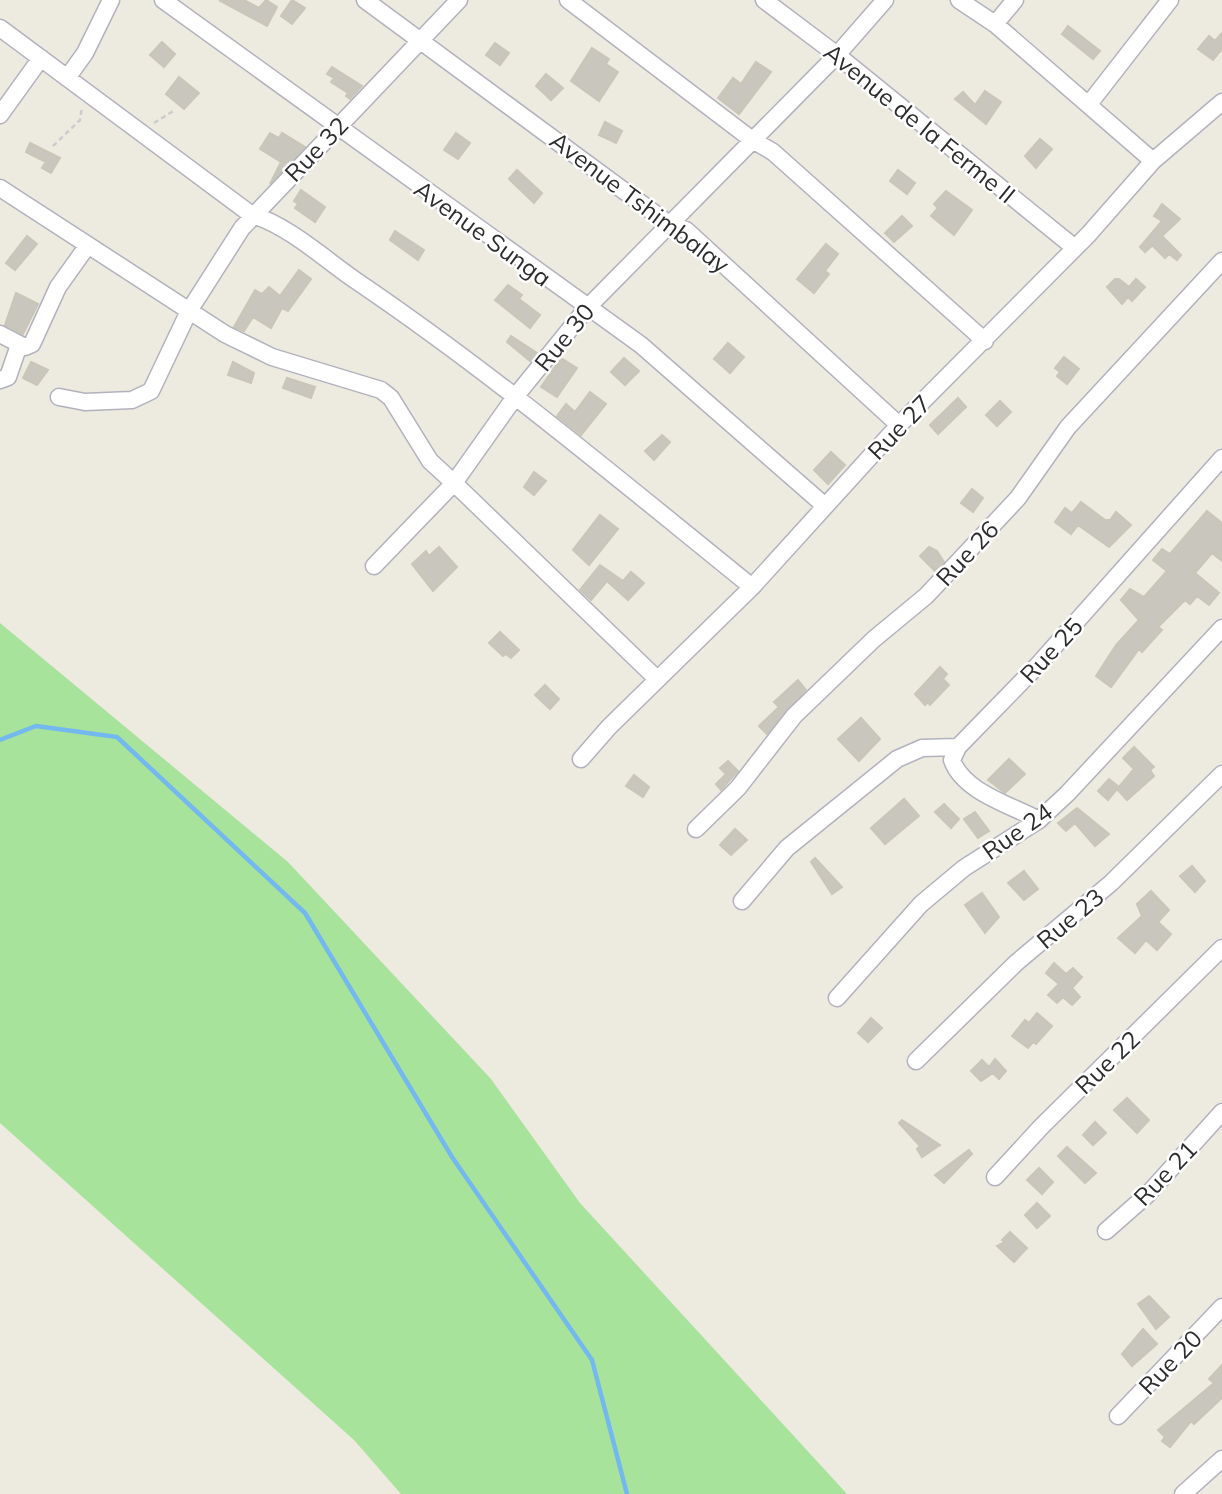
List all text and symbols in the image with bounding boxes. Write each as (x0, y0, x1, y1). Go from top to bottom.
street label: Avenue de la Ferme II (818, 37, 1022, 209)
street label: Rue 32 (278, 110, 354, 188)
street label: Avenue Tshimbalay (544, 125, 736, 279)
street label: Avenue Sunga (409, 173, 557, 293)
street label: Rue 30 (528, 297, 600, 377)
street label: Rue 27 (861, 388, 937, 466)
street label: Rue 26 (929, 514, 1005, 592)
street label: Rue 25 (1013, 611, 1089, 689)
street label: Rue 24 (976, 796, 1058, 866)
street label: Rue 23 (1030, 881, 1110, 955)
street label: Rue 22 (1068, 1024, 1146, 1100)
street label: Rue 21 (1127, 1134, 1203, 1212)
street label: Rue 20 (1132, 1323, 1208, 1401)

